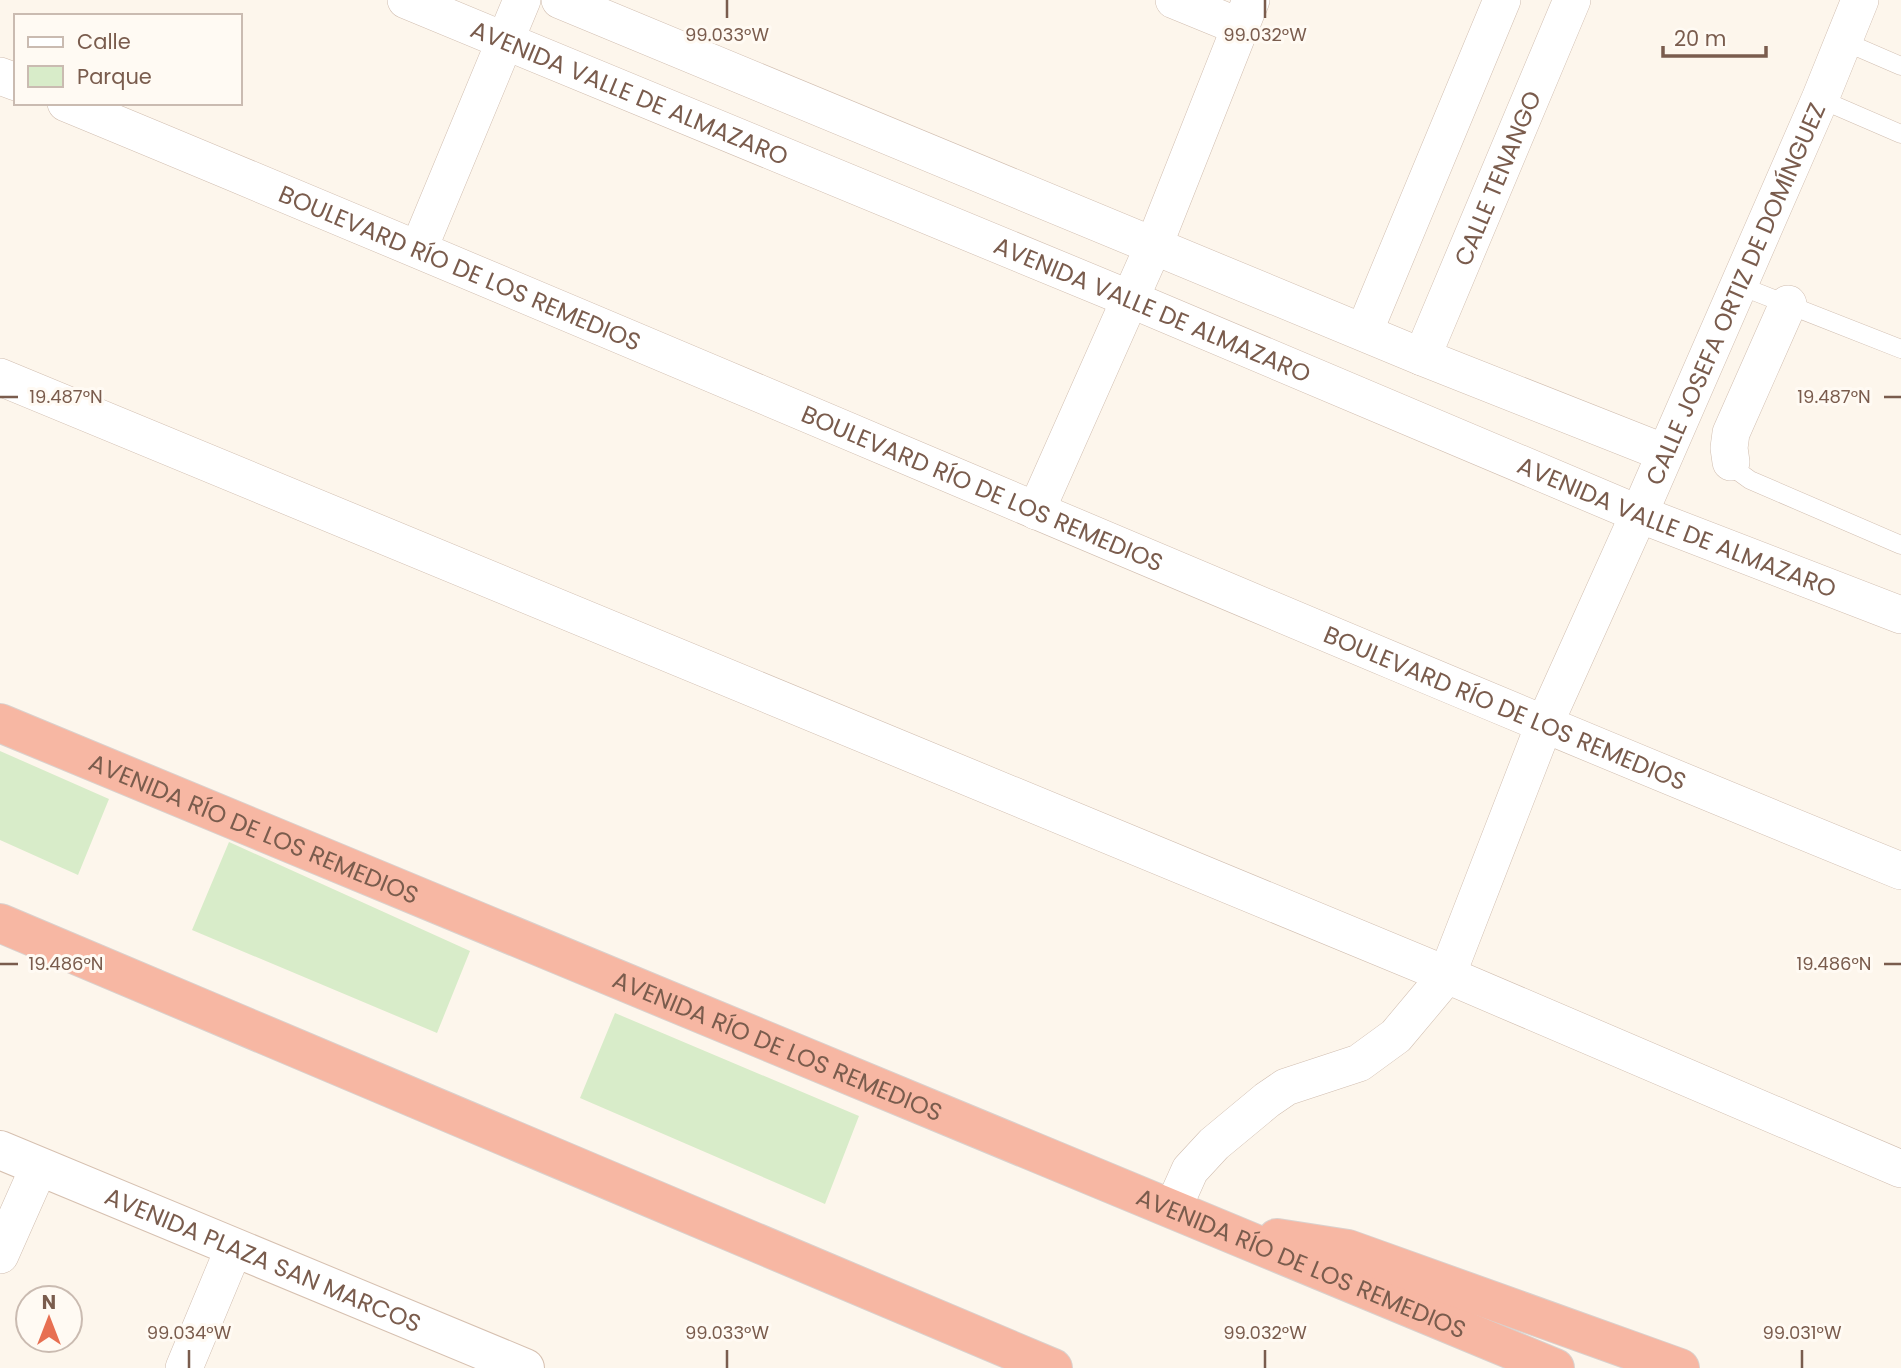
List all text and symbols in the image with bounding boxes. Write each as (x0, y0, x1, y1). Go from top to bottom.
street label: AVENIDA VALLE DE ALMAZARO (466, 12, 793, 173)
legend (14, 14, 242, 105)
scale bar (1663, 14, 1766, 58)
text: 99.033°W (685, 22, 769, 47)
text: 99.032°W (1223, 22, 1307, 47)
text: 20 m (1674, 24, 1727, 53)
text: Calle (77, 27, 131, 56)
text: Parque (77, 62, 152, 91)
street label: CALLE TENANGO (1446, 86, 1549, 271)
street label: CALLE JOSEFA ORTIZ DE DOMÍNGUEZ (1637, 97, 1833, 490)
street label: BOULEVARD RÍO DE LOS REMEDIOS (274, 177, 646, 358)
street label: AVENIDA VALLE DE ALMAZARO (989, 228, 1316, 390)
text: 19.487°N (29, 384, 103, 409)
text: 19.487°N (1797, 384, 1871, 409)
street label: BOULEVARD RÍO DE LOS REMEDIOS (797, 397, 1168, 579)
street label: AVENIDA VALLE DE ALMAZARO (1513, 448, 1841, 605)
street label: BOULEVARD RÍO DE LOS REMEDIOS (1319, 617, 1691, 798)
street label: AVENIDA RÍO DE LOS REMEDIOS (84, 745, 424, 911)
text: 19.486°N (28, 951, 104, 976)
text: 19.486°N (1796, 951, 1872, 976)
street label: AVENIDA RÍO DE LOS REMEDIOS (608, 963, 948, 1129)
street label: AVENIDA PLAZA SAN MARCOS (100, 1179, 426, 1340)
street label: AVENIDA RÍO DE LOS REMEDIOS (1132, 1180, 1471, 1346)
north arrow (14, 1284, 84, 1354)
text: N (42, 1289, 56, 1316)
text: 99.034°W (147, 1320, 232, 1345)
text: 99.033°W (685, 1320, 769, 1345)
text: 99.032°W (1223, 1320, 1307, 1345)
text: 99.031°W (1762, 1320, 1842, 1345)

